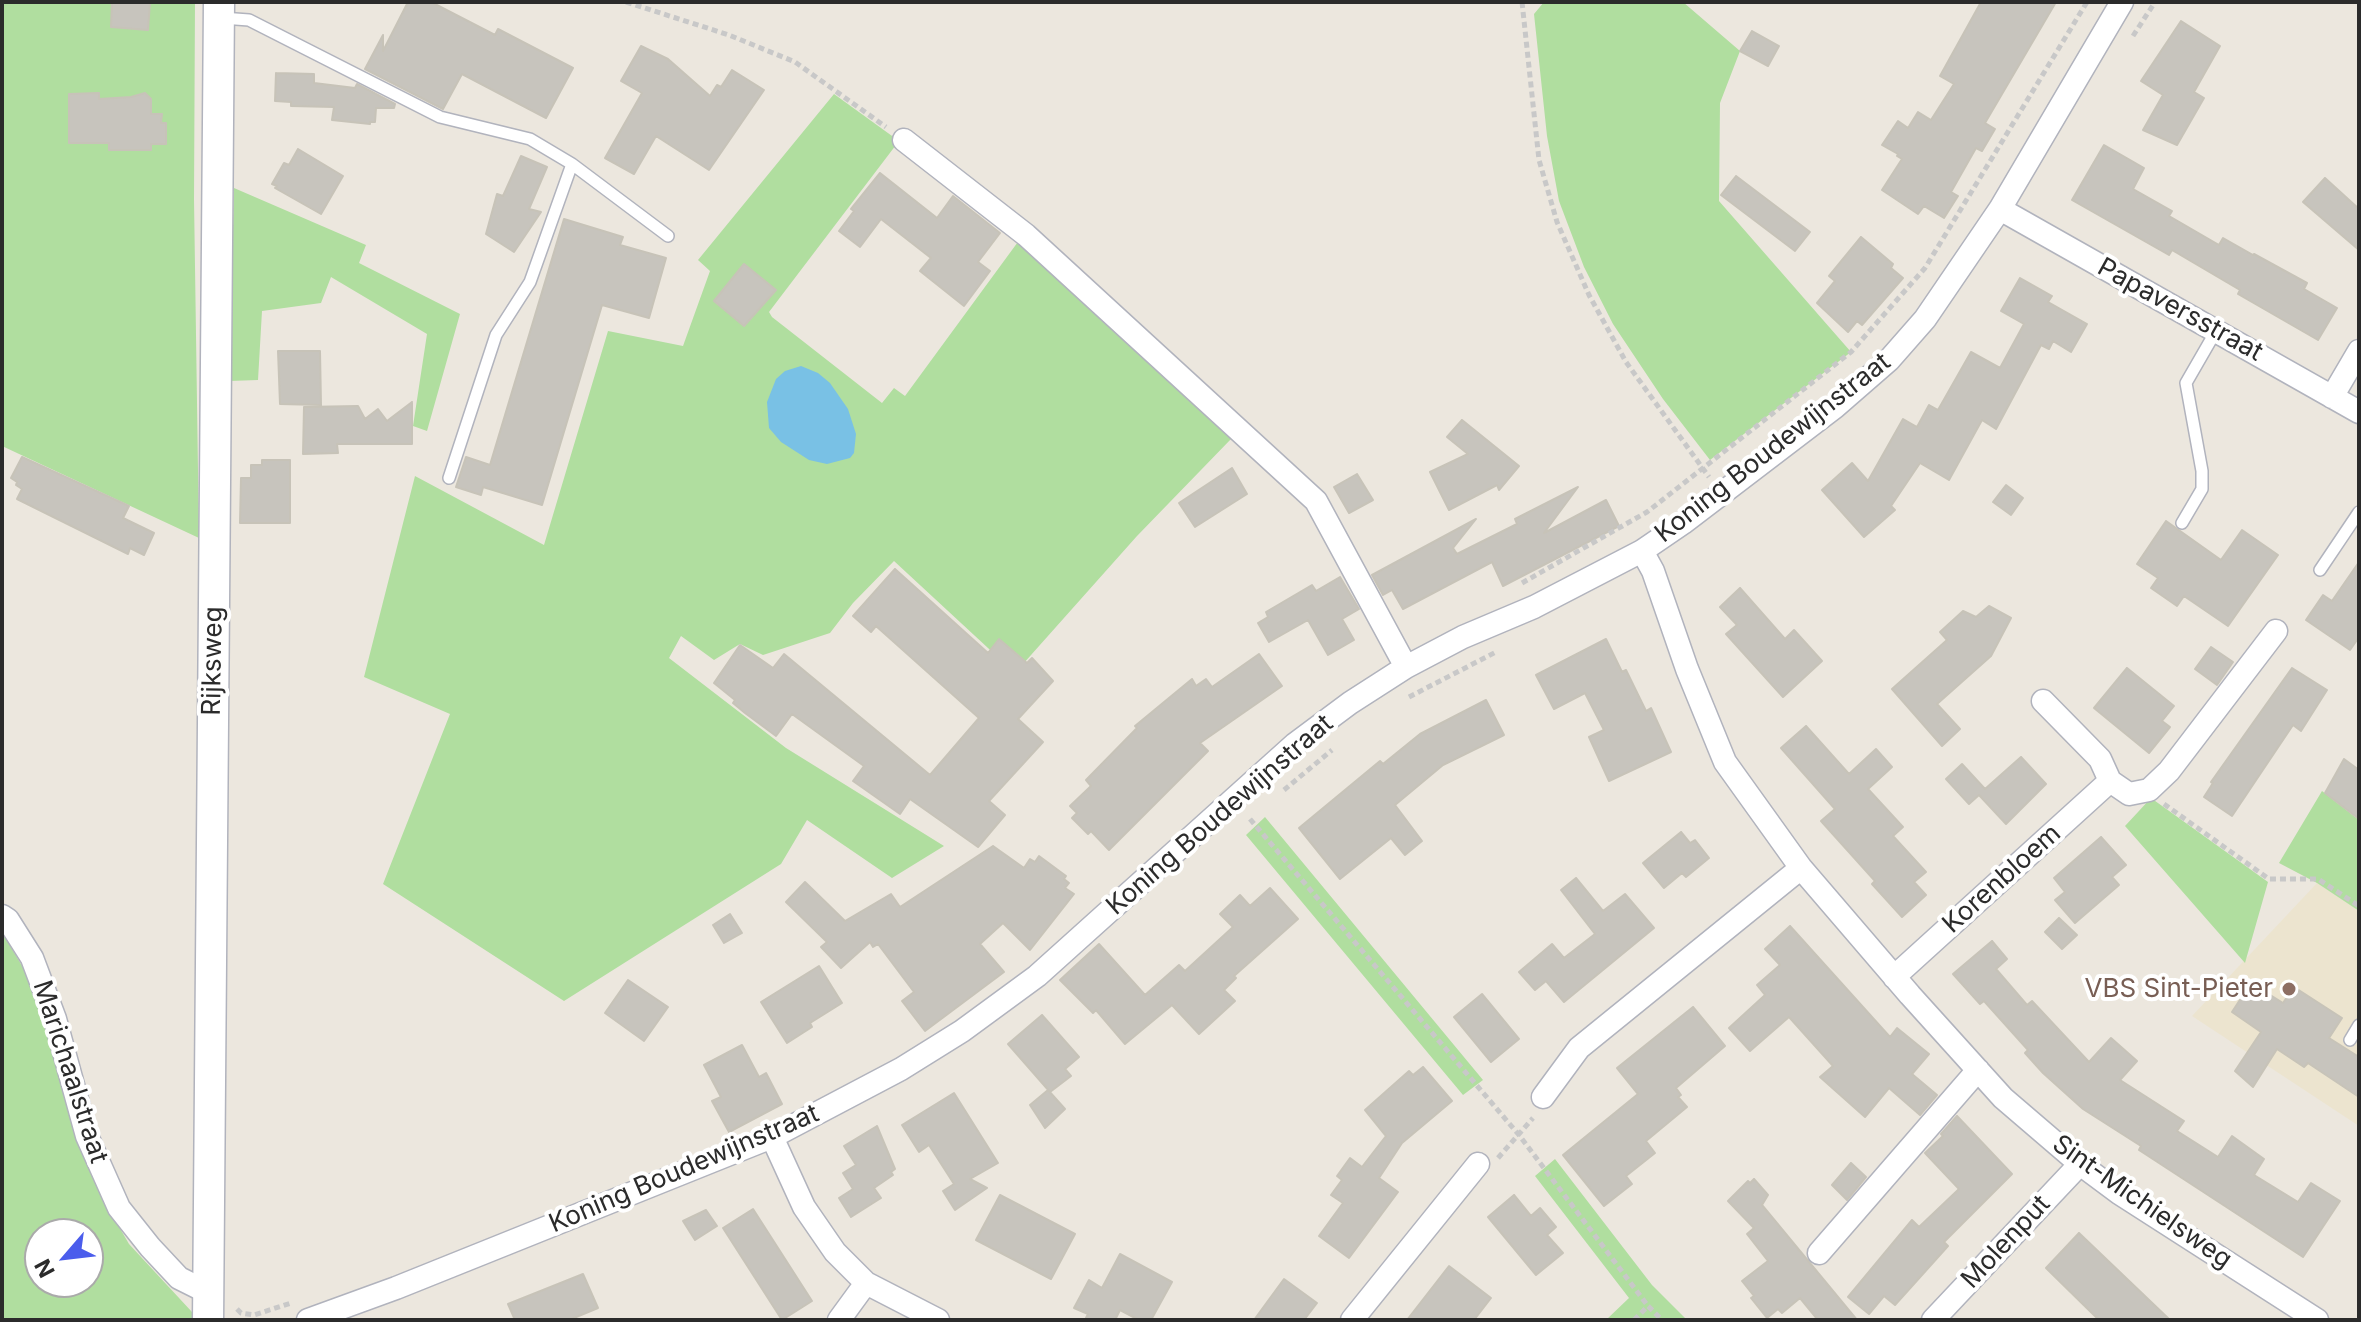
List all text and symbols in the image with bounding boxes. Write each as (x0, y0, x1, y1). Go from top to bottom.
street label: Papaversstraat (2092, 252, 2268, 368)
street label: Koning Boudewijnstraat (1649, 346, 1897, 550)
street label: Rijksweg (196, 606, 230, 716)
street label: Koning Boudewijnstraat (1100, 708, 1340, 922)
street label: Korenbloem (1937, 818, 2067, 940)
place label: VBS Sint-Pieter (2084, 973, 2273, 1005)
street label: Marichaalstraat (26, 977, 114, 1167)
marker: VBS Sint-Pieter (2280, 980, 2298, 998)
street label: Koning Boudewijnstraat (545, 1098, 823, 1240)
street label: Sint-Michielsweg (2046, 1129, 2238, 1275)
street label: Molenput (1955, 1189, 2057, 1295)
north arrow (24, 1218, 104, 1298)
text: N (29, 1255, 60, 1282)

